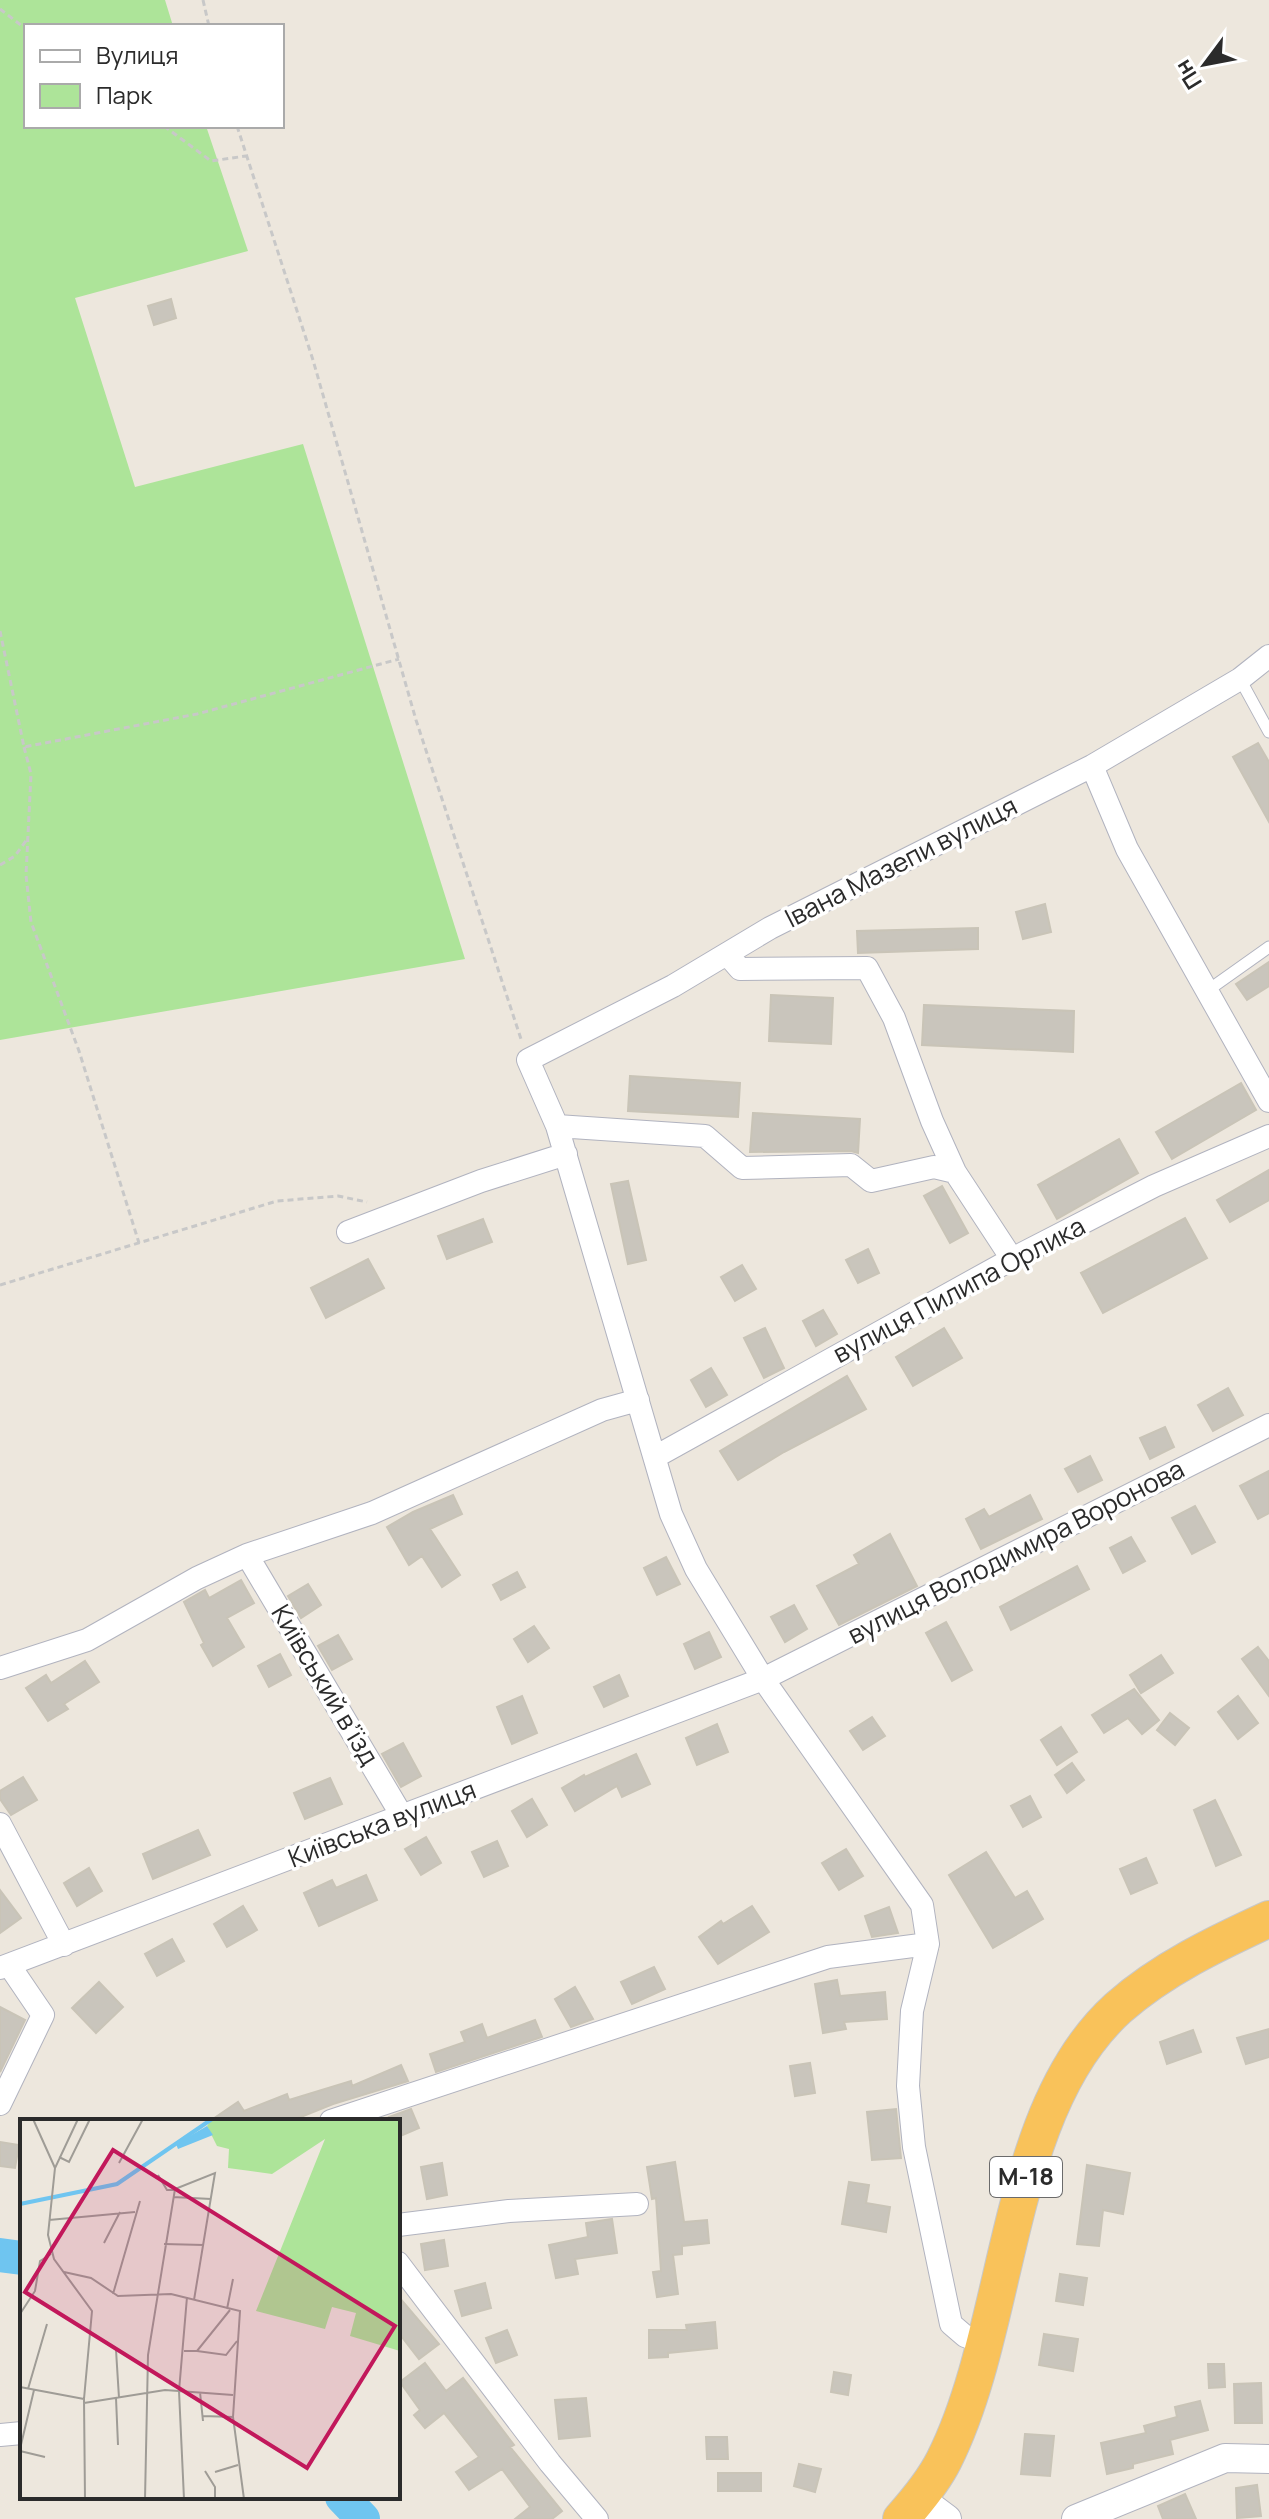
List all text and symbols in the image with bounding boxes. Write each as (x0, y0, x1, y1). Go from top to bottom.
legend (24, 24, 284, 128)
north arrow (1165, 24, 1245, 104)
text: Вулиця (96, 38, 178, 71)
text: Пн (1167, 54, 1209, 95)
text: Парк (96, 78, 153, 111)
street label: Івана Мазепи вулиця (778, 787, 1023, 935)
street label: вулиця Пилипа Орлика (826, 1207, 1091, 1371)
street label: вулиця Володимира Воронова (841, 1450, 1190, 1652)
street label: Київський в’їзд (264, 1597, 388, 1772)
street label: Київська вулиця (283, 1771, 481, 1875)
inset map (20, 2119, 400, 2499)
road number: М-18 (990, 2157, 1062, 2197)

